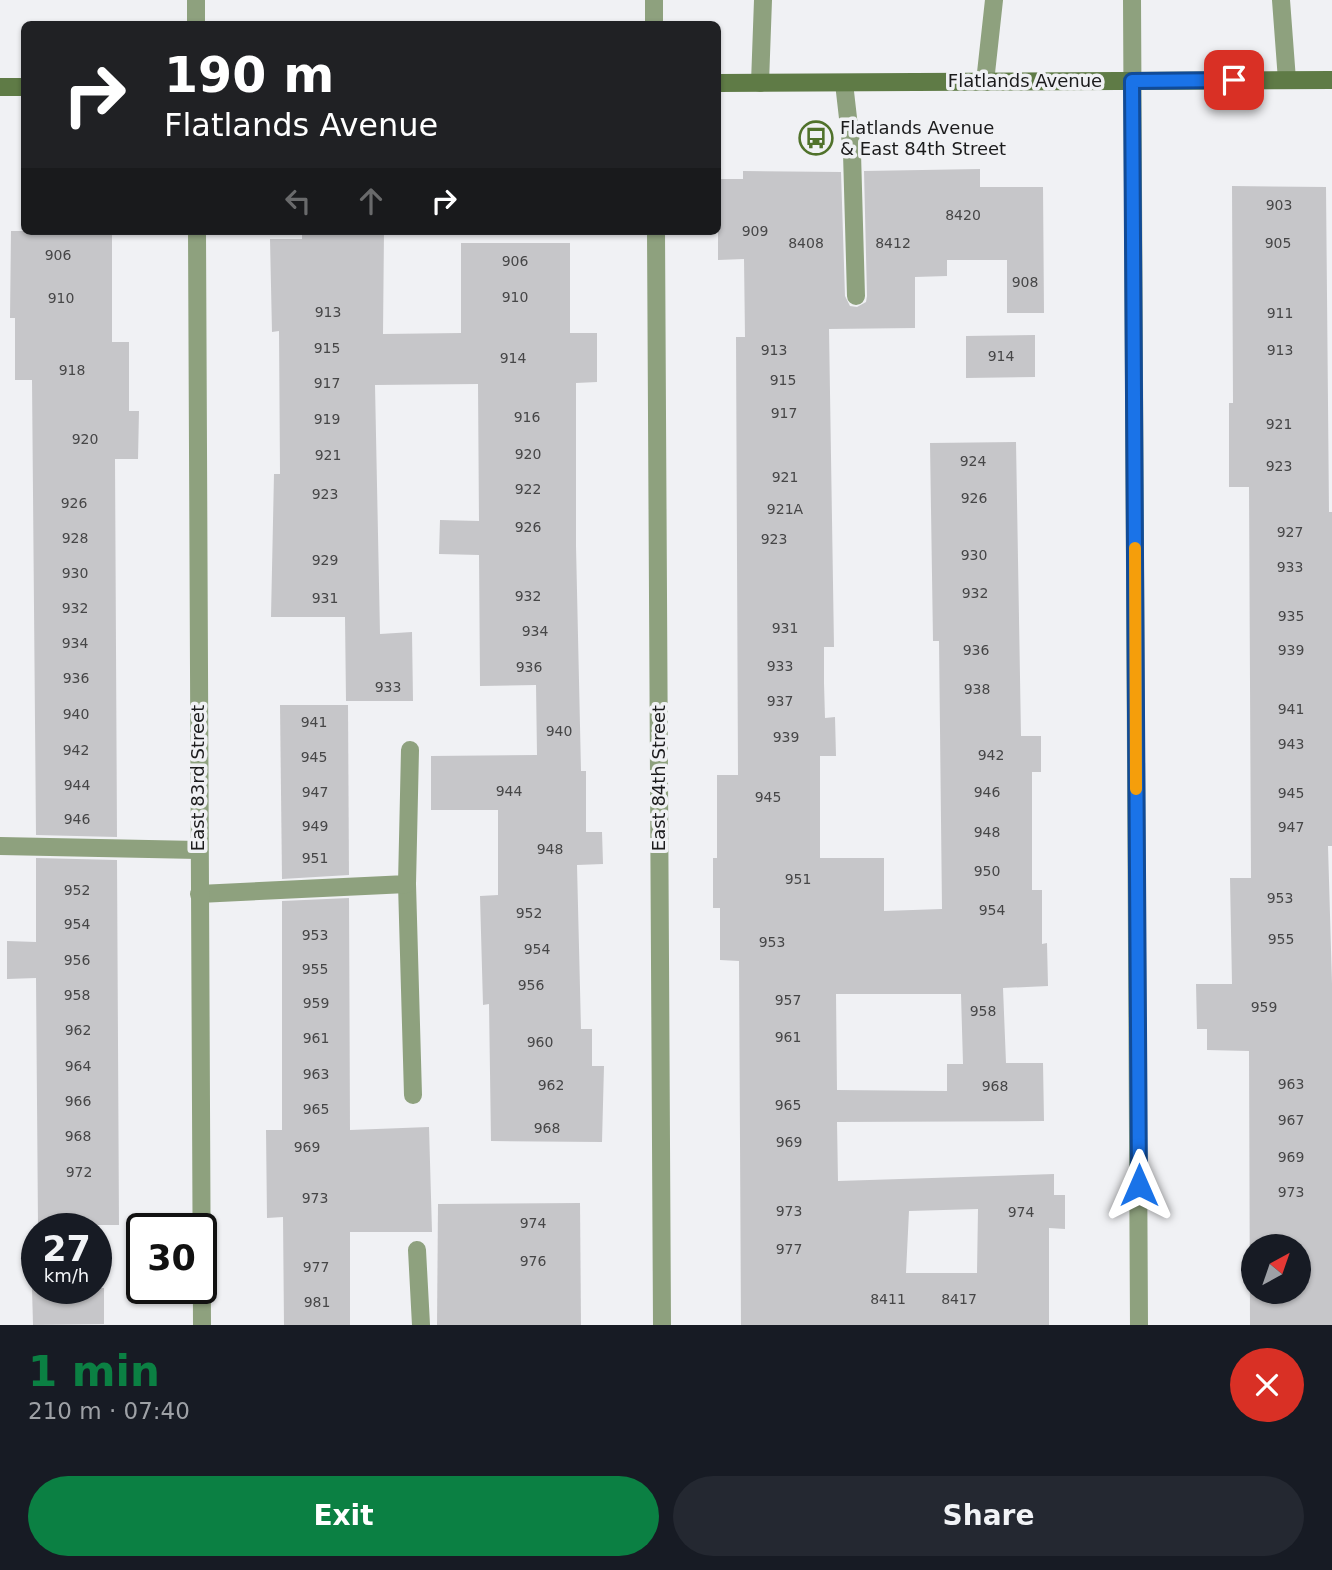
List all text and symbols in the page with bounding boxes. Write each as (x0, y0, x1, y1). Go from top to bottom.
text: 190 m (164, 47, 334, 104)
icon: right (49, 49, 140, 140)
pin (1204, 50, 1264, 110)
icon: arrive (1215, 61, 1253, 99)
street label: Flatlands Avenue (948, 70, 1102, 91)
text: Flatlands Avenue (164, 106, 438, 144)
place label: Flatlands Avenue & East 84th Street (840, 117, 1006, 159)
bus stop icon: Flatlands Avenue & East 84th Street (797, 119, 835, 157)
icon: left (279, 182, 317, 220)
icon: ahead (352, 182, 390, 220)
icon: right (425, 182, 463, 220)
house number: 903 (1266, 197, 1292, 213)
house number: 8420 (945, 207, 981, 223)
house number: 909 (742, 223, 768, 239)
house number: 8408 (788, 235, 824, 251)
house number: 8412 (875, 235, 911, 251)
house number: 905 (1265, 235, 1291, 251)
house number: 906 (45, 247, 71, 263)
house number: 906 (502, 253, 528, 269)
house number: 908 (1012, 274, 1038, 290)
house number: 910 (502, 289, 528, 305)
house number: 910 (48, 290, 74, 306)
house number: 913 (315, 304, 341, 320)
house number: 911 (1267, 305, 1293, 321)
house number: 915 (314, 340, 340, 356)
house number: 913 (761, 342, 787, 358)
house number: 913 (1267, 342, 1293, 358)
house number: 914 (988, 348, 1014, 364)
house number: 914 (500, 350, 526, 366)
house number: 918 (59, 362, 85, 378)
house number: 915 (770, 372, 796, 388)
house number: 917 (314, 375, 340, 391)
house number: 917 (771, 405, 797, 421)
house number: 916 (514, 409, 540, 425)
house number: 919 (314, 411, 340, 427)
house number: 921 (1266, 416, 1292, 432)
house number: 920 (72, 431, 98, 447)
house number: 920 (515, 446, 541, 462)
house number: 921 (315, 447, 341, 463)
house number: 924 (960, 453, 986, 469)
house number: 923 (1266, 458, 1292, 474)
house number: 921 (772, 469, 798, 485)
house number: 922 (515, 481, 541, 497)
house number: 923 (312, 486, 338, 502)
house number: 926 (961, 490, 987, 506)
house number: 926 (61, 495, 87, 511)
house number: 921A (767, 501, 804, 517)
house number: 926 (515, 519, 541, 535)
house number: 927 (1277, 524, 1303, 540)
house number: 928 (62, 530, 88, 546)
house number: 923 (761, 531, 787, 547)
house number: 930 (961, 547, 987, 563)
house number: 929 (312, 552, 338, 568)
house number: 933 (1277, 559, 1303, 575)
house number: 930 (62, 565, 88, 581)
house number: 932 (962, 585, 988, 601)
house number: 932 (515, 588, 541, 604)
house number: 931 (312, 590, 338, 606)
house number: 932 (62, 600, 88, 616)
house number: 935 (1278, 608, 1304, 624)
house number: 931 (772, 620, 798, 636)
house number: 934 (522, 623, 548, 639)
house number: 934 (62, 635, 88, 651)
house number: 936 (963, 642, 989, 658)
house number: 939 (1278, 642, 1304, 658)
house number: 933 (767, 658, 793, 674)
house number: 936 (516, 659, 542, 675)
house number: 936 (63, 670, 89, 686)
house number: 933 (375, 679, 401, 695)
house number: 938 (964, 681, 990, 697)
house number: 937 (767, 693, 793, 709)
house number: 941 (1278, 701, 1304, 717)
street label: East 83rd Street (187, 705, 208, 851)
street label: East 84th Street (648, 705, 669, 851)
house number: 940 (63, 706, 89, 722)
house number: 941 (301, 714, 327, 730)
house number: 940 (546, 723, 572, 739)
house number: 939 (773, 729, 799, 745)
house number: 943 (1278, 736, 1304, 752)
house number: 942 (63, 742, 89, 758)
house number: 942 (978, 747, 1004, 763)
house number: 945 (301, 749, 327, 765)
house number: 944 (64, 777, 90, 793)
house number: 944 (496, 783, 522, 799)
house number: 947 (302, 784, 328, 800)
house number: 946 (974, 784, 1000, 800)
house number: 945 (1278, 785, 1304, 801)
house number: 945 (755, 789, 781, 805)
house number: 946 (64, 811, 90, 827)
house number: 949 (302, 818, 328, 834)
house number: 947 (1278, 819, 1304, 835)
house number: 948 (974, 824, 1000, 840)
house number: 948 (537, 841, 563, 857)
house number: 951 (302, 850, 328, 866)
house number: 950 (974, 863, 1000, 879)
house number: 951 (785, 871, 811, 887)
house number: 952 (64, 882, 90, 898)
house number: 953 (1267, 890, 1293, 906)
house number: 954 (979, 902, 1005, 918)
house number: 952 (516, 905, 542, 921)
house number: 954 (64, 916, 90, 932)
house number: 953 (302, 927, 328, 943)
house number: 955 (1268, 931, 1294, 947)
house number: 953 (759, 934, 785, 950)
house number: 954 (524, 941, 550, 957)
house number: 956 (64, 952, 90, 968)
house number: 955 (302, 961, 328, 977)
house number: 956 (518, 977, 544, 993)
house number: 958 (64, 987, 90, 1003)
house number: 957 (775, 992, 801, 1008)
house number: 959 (303, 995, 329, 1011)
house number: 959 (1251, 999, 1277, 1015)
house number: 958 (970, 1003, 996, 1019)
house number: 962 (65, 1022, 91, 1038)
house number: 961 (775, 1029, 801, 1045)
house number: 961 (303, 1030, 329, 1046)
house number: 960 (527, 1034, 553, 1050)
house number: 964 (65, 1058, 91, 1074)
house number: 963 (303, 1066, 329, 1082)
house number: 963 (1278, 1076, 1304, 1092)
house number: 962 (538, 1077, 564, 1093)
house number: 968 (982, 1078, 1008, 1094)
house number: 966 (65, 1093, 91, 1109)
house number: 965 (775, 1097, 801, 1113)
house number: 965 (303, 1101, 329, 1117)
house number: 967 (1278, 1112, 1304, 1128)
house number: 968 (534, 1120, 560, 1136)
house number: 968 (65, 1128, 91, 1144)
house number: 969 (776, 1134, 802, 1150)
house number: 969 (294, 1139, 320, 1155)
position arrow (1102, 1148, 1176, 1222)
house number: 969 (1278, 1149, 1304, 1165)
house number: 972 (66, 1164, 92, 1180)
house number: 973 (1278, 1184, 1304, 1200)
house number: 973 (302, 1190, 328, 1206)
house number: 973 (776, 1203, 802, 1219)
house number: 974 (1008, 1204, 1034, 1220)
speed limit sign: 30 (126, 1213, 217, 1304)
house number: 974 (520, 1215, 546, 1231)
text: 27 (42, 1229, 91, 1269)
north arrow (1241, 1234, 1311, 1304)
map controls (1241, 1234, 1311, 1304)
house number: 977 (776, 1241, 802, 1257)
house number: 976 (520, 1253, 546, 1269)
house number: 977 (303, 1259, 329, 1275)
text: km/h (44, 1265, 89, 1286)
house number: 8411 (870, 1291, 906, 1307)
house number: 8417 (941, 1291, 977, 1307)
house number: 981 (304, 1294, 330, 1310)
text: 1 min (28, 1347, 160, 1396)
button: close (1230, 1348, 1304, 1422)
text: 210 m · 07:40 (28, 1398, 190, 1424)
button: Exit (28, 1476, 659, 1556)
button: Share (673, 1476, 1304, 1556)

